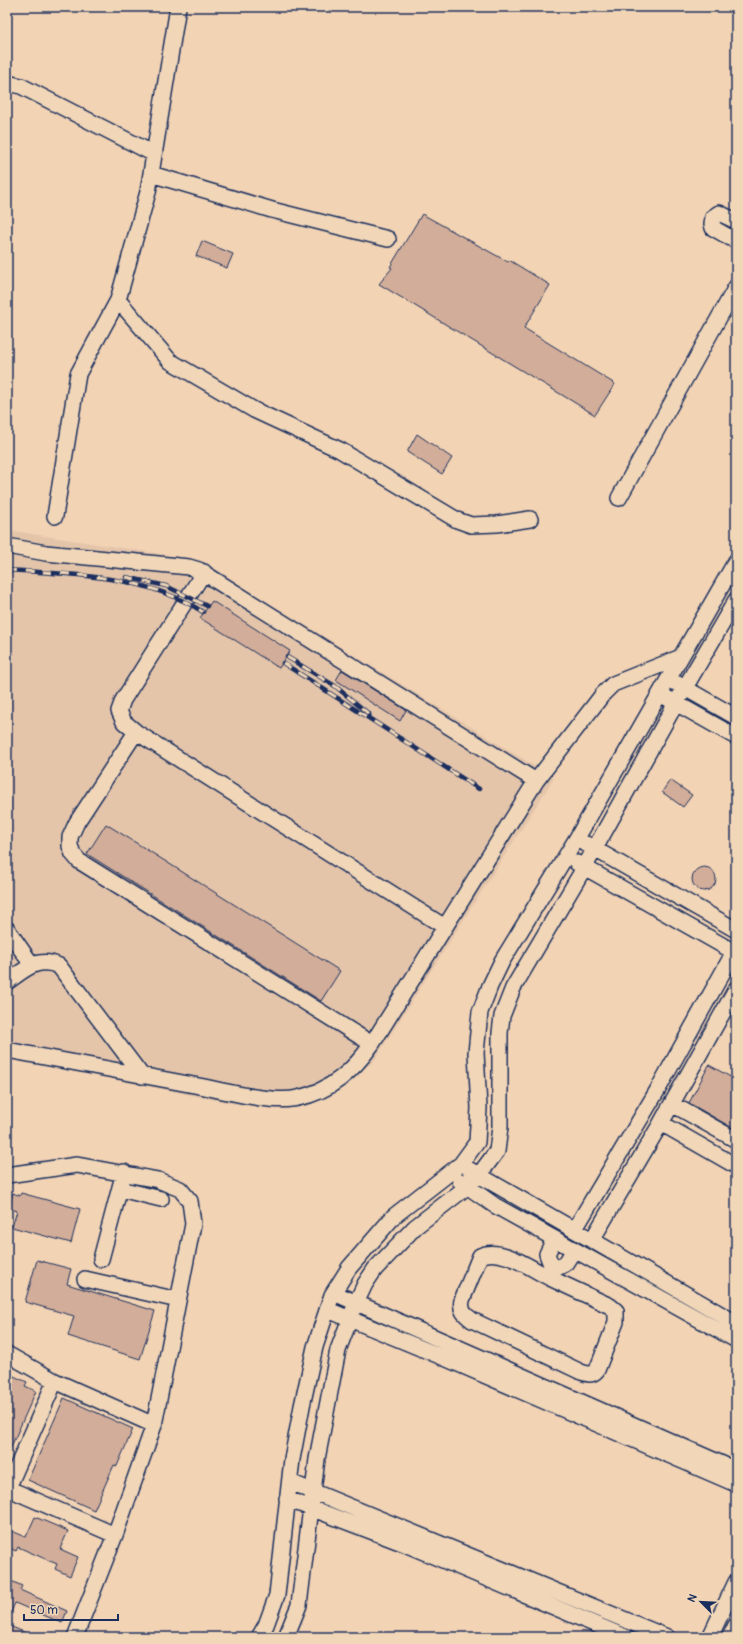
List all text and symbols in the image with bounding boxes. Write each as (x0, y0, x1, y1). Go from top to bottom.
north arrow (681, 1582, 721, 1622)
text: N (685, 1592, 700, 1604)
scale bar (24, 1596, 118, 1622)
text: 50 m (30, 1603, 58, 1618)

